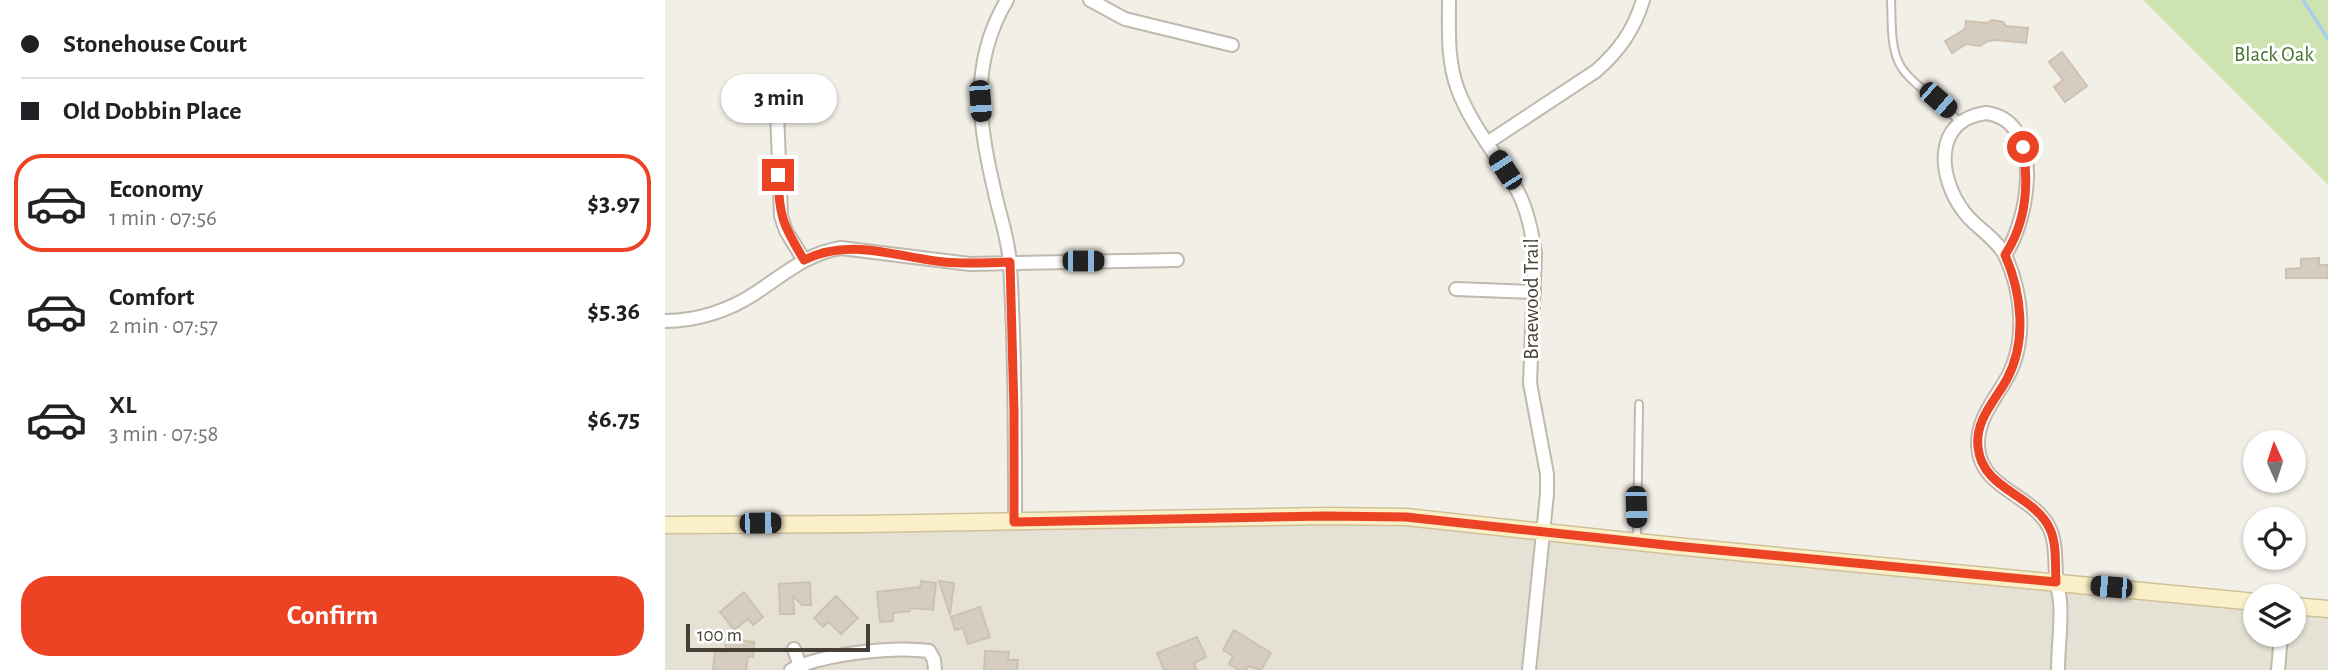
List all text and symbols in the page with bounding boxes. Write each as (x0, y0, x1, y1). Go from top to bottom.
text: Stonehouse Court (63, 31, 247, 57)
park label: Black Oak (2234, 44, 2314, 65)
callout: 3 min (720, 74, 836, 122)
car (1916, 78, 1961, 122)
car (969, 79, 992, 123)
text: 3 min (754, 87, 804, 110)
text: Old Dobbin Place (63, 98, 242, 124)
route start (2007, 131, 2039, 163)
car (1485, 147, 1526, 193)
route end (762, 159, 794, 191)
icon: car (25, 172, 88, 235)
text: Economy (109, 176, 203, 202)
text: $3.97 (587, 190, 640, 216)
text: 1 min · 07:56 (109, 207, 217, 230)
street label: Braewood Trail (1521, 238, 1542, 360)
car (1063, 251, 1105, 272)
icon: car (25, 280, 88, 343)
text: Comfort (109, 284, 194, 310)
text: $5.36 (587, 298, 640, 324)
text: 2 min · 07:57 (109, 315, 218, 338)
icon: car (25, 388, 88, 451)
text: XL (109, 392, 136, 418)
text: $6.75 (587, 406, 640, 432)
text: 3 min · 07:58 (109, 423, 218, 446)
north arrow (2243, 430, 2307, 494)
map controls (2243, 430, 2306, 647)
car (1625, 486, 1648, 528)
button: locate (2243, 507, 2306, 570)
car (739, 512, 782, 534)
car (2090, 575, 2133, 599)
button: Confirm (21, 576, 644, 656)
button: layers (2243, 584, 2306, 647)
scale bar (686, 621, 870, 653)
text: 100 m (697, 626, 742, 645)

